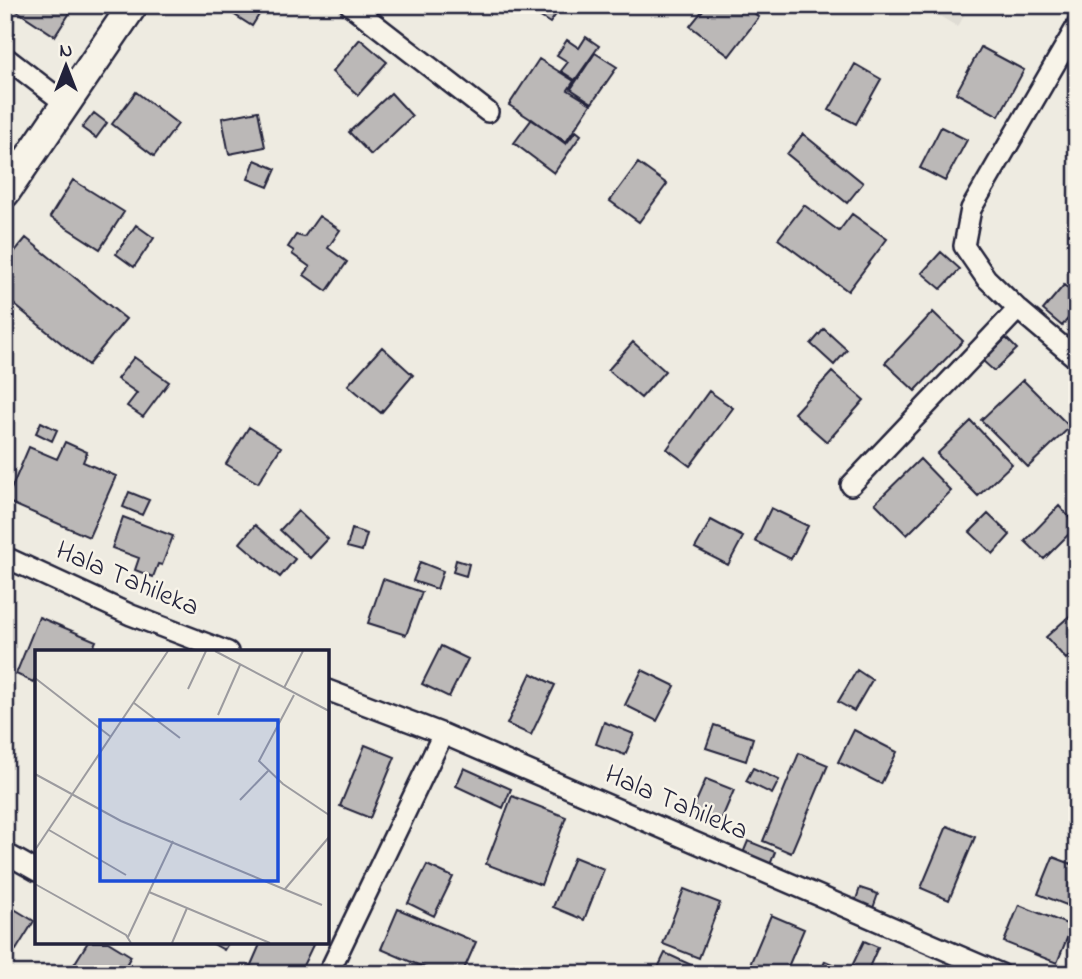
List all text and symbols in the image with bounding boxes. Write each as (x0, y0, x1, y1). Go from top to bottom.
north arrow (32, 32, 102, 102)
text: N (60, 38, 73, 65)
street label: Hala Tahileka (49, 531, 205, 629)
inset map (35, 650, 329, 944)
street label: Hala Tahileka (598, 755, 754, 853)

